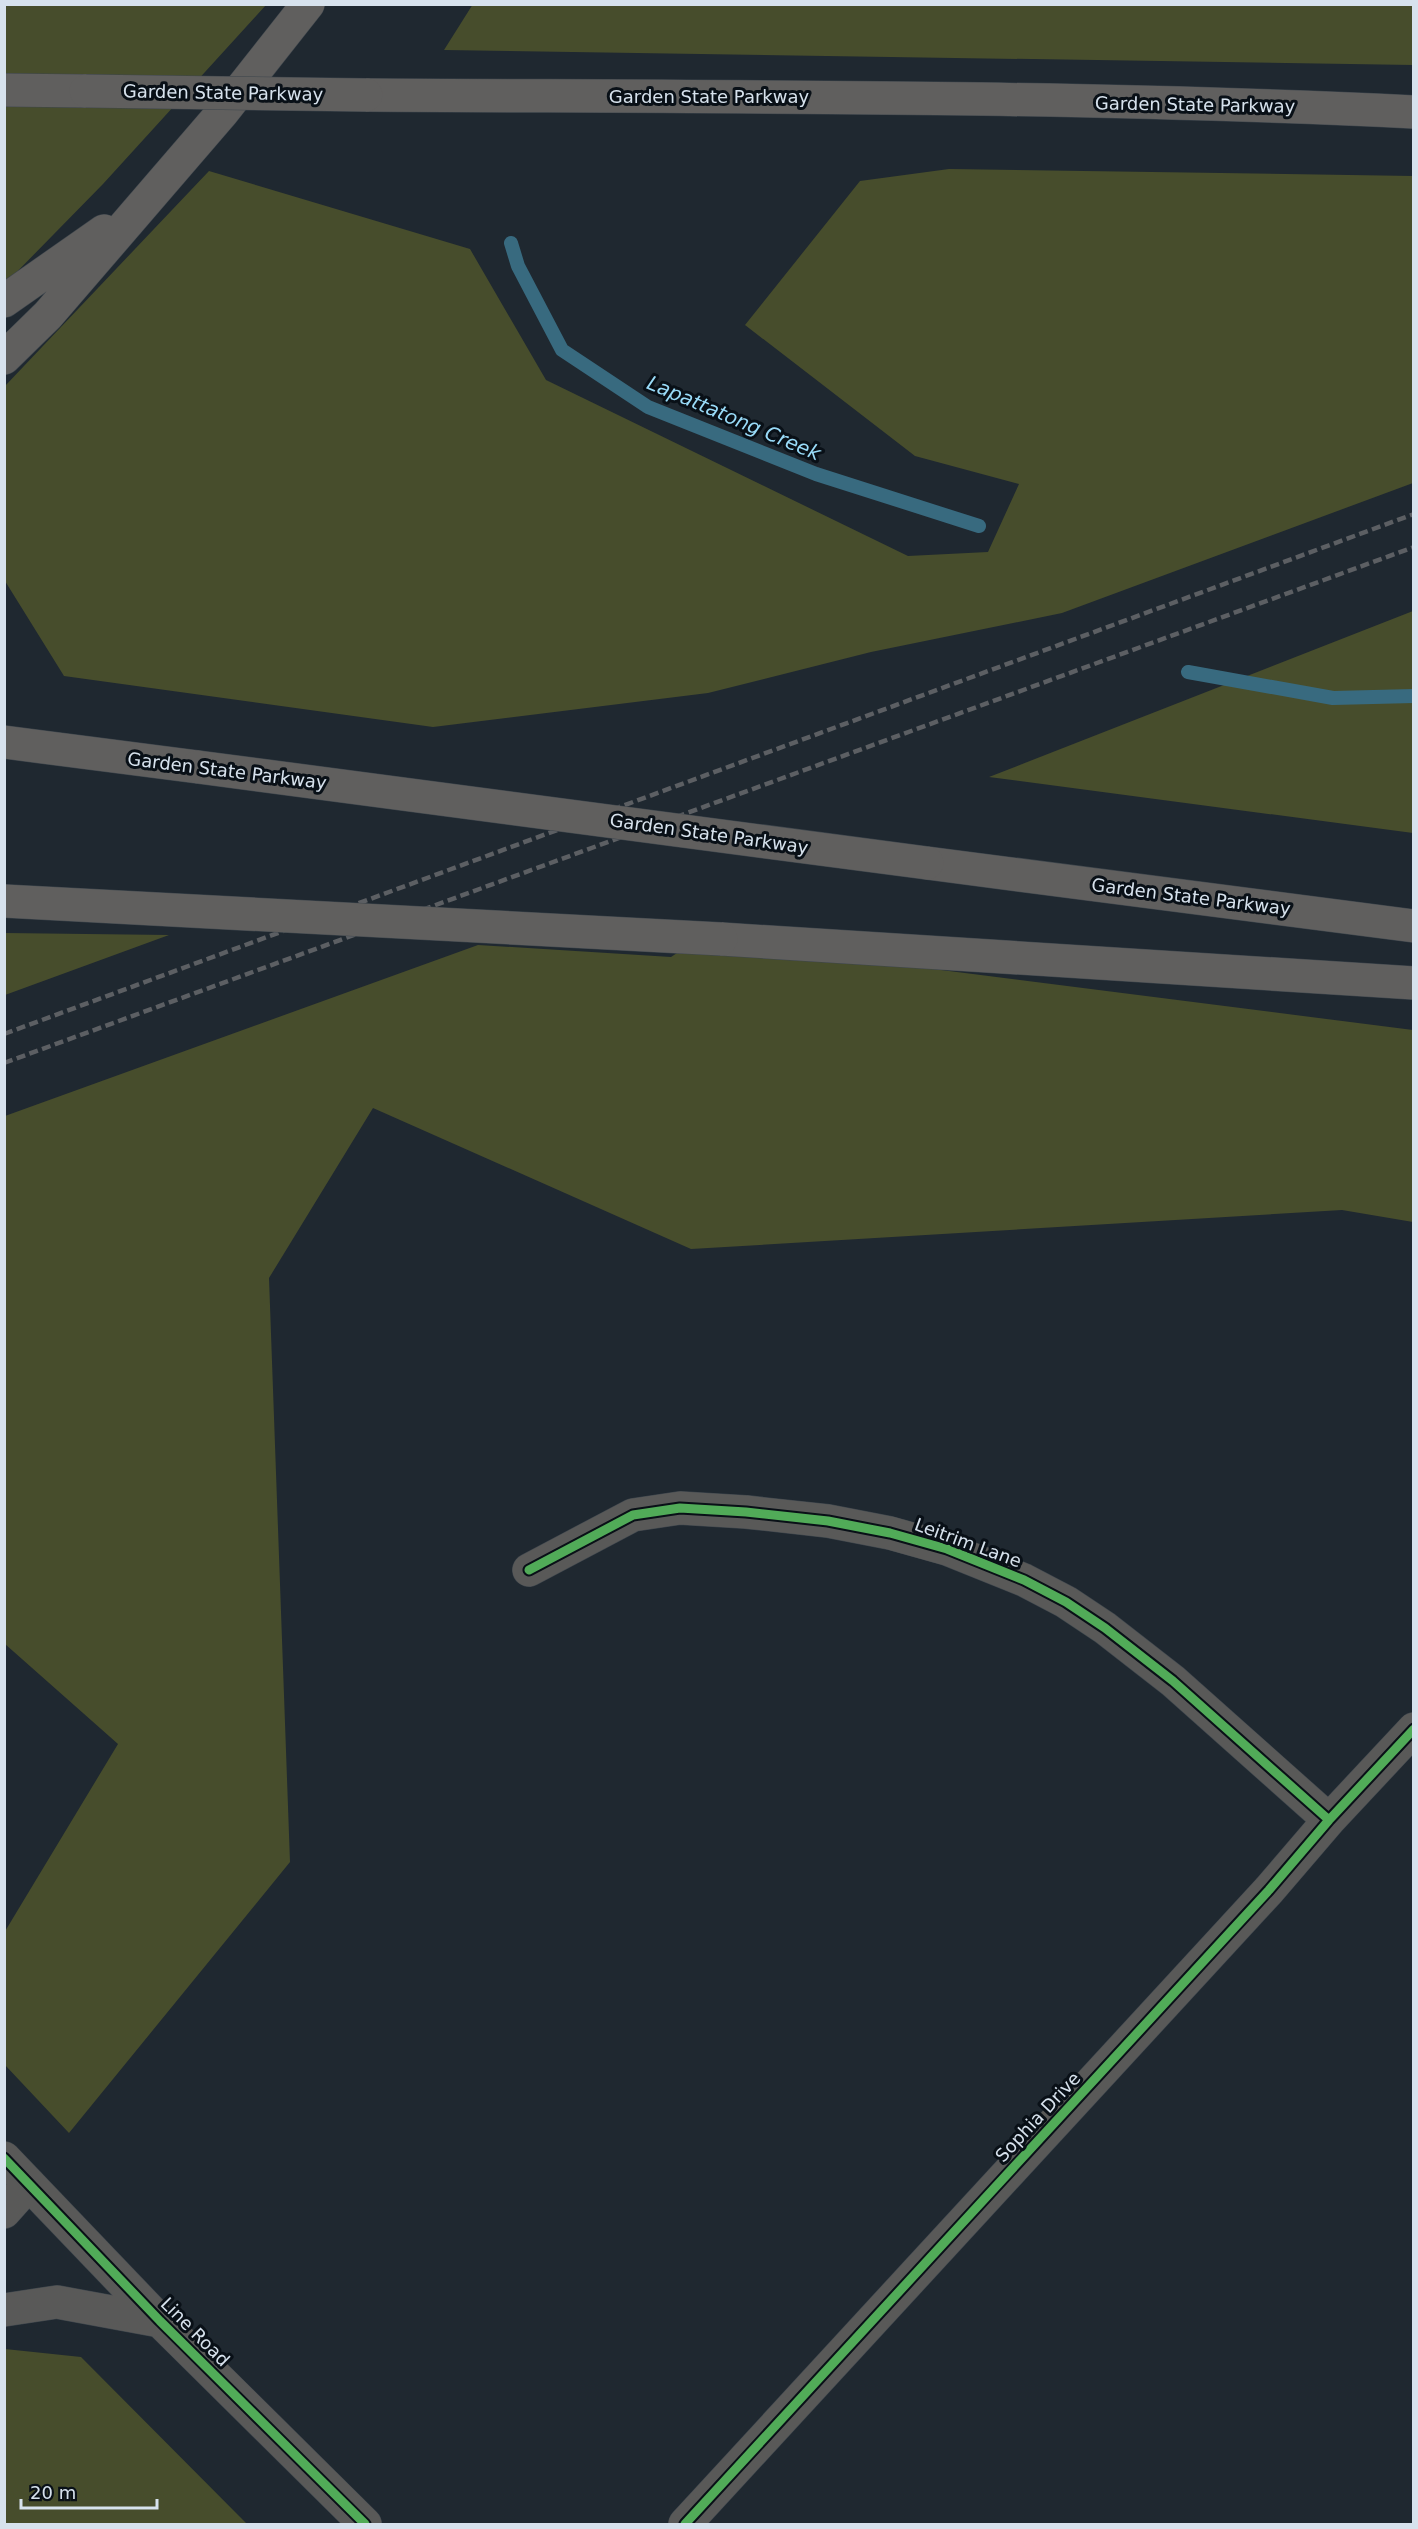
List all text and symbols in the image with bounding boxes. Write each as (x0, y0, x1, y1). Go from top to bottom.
street label: Garden State Parkway (123, 80, 324, 105)
street label: Garden State Parkway (609, 86, 810, 107)
street label: Garden State Parkway (1095, 92, 1296, 117)
water label: Lapattatong Creek (643, 371, 826, 466)
street label: Garden State Parkway (126, 748, 328, 793)
street label: Garden State Parkway (608, 809, 810, 858)
street label: Garden State Parkway (1090, 874, 1292, 919)
street label: Leitrim Lane (912, 1514, 1024, 1572)
street label: Sophia Drive (991, 2067, 1085, 2166)
street label: Line Road (157, 2293, 234, 2370)
scale bar (21, 2472, 158, 2510)
text: 20 m (30, 2482, 76, 2503)

